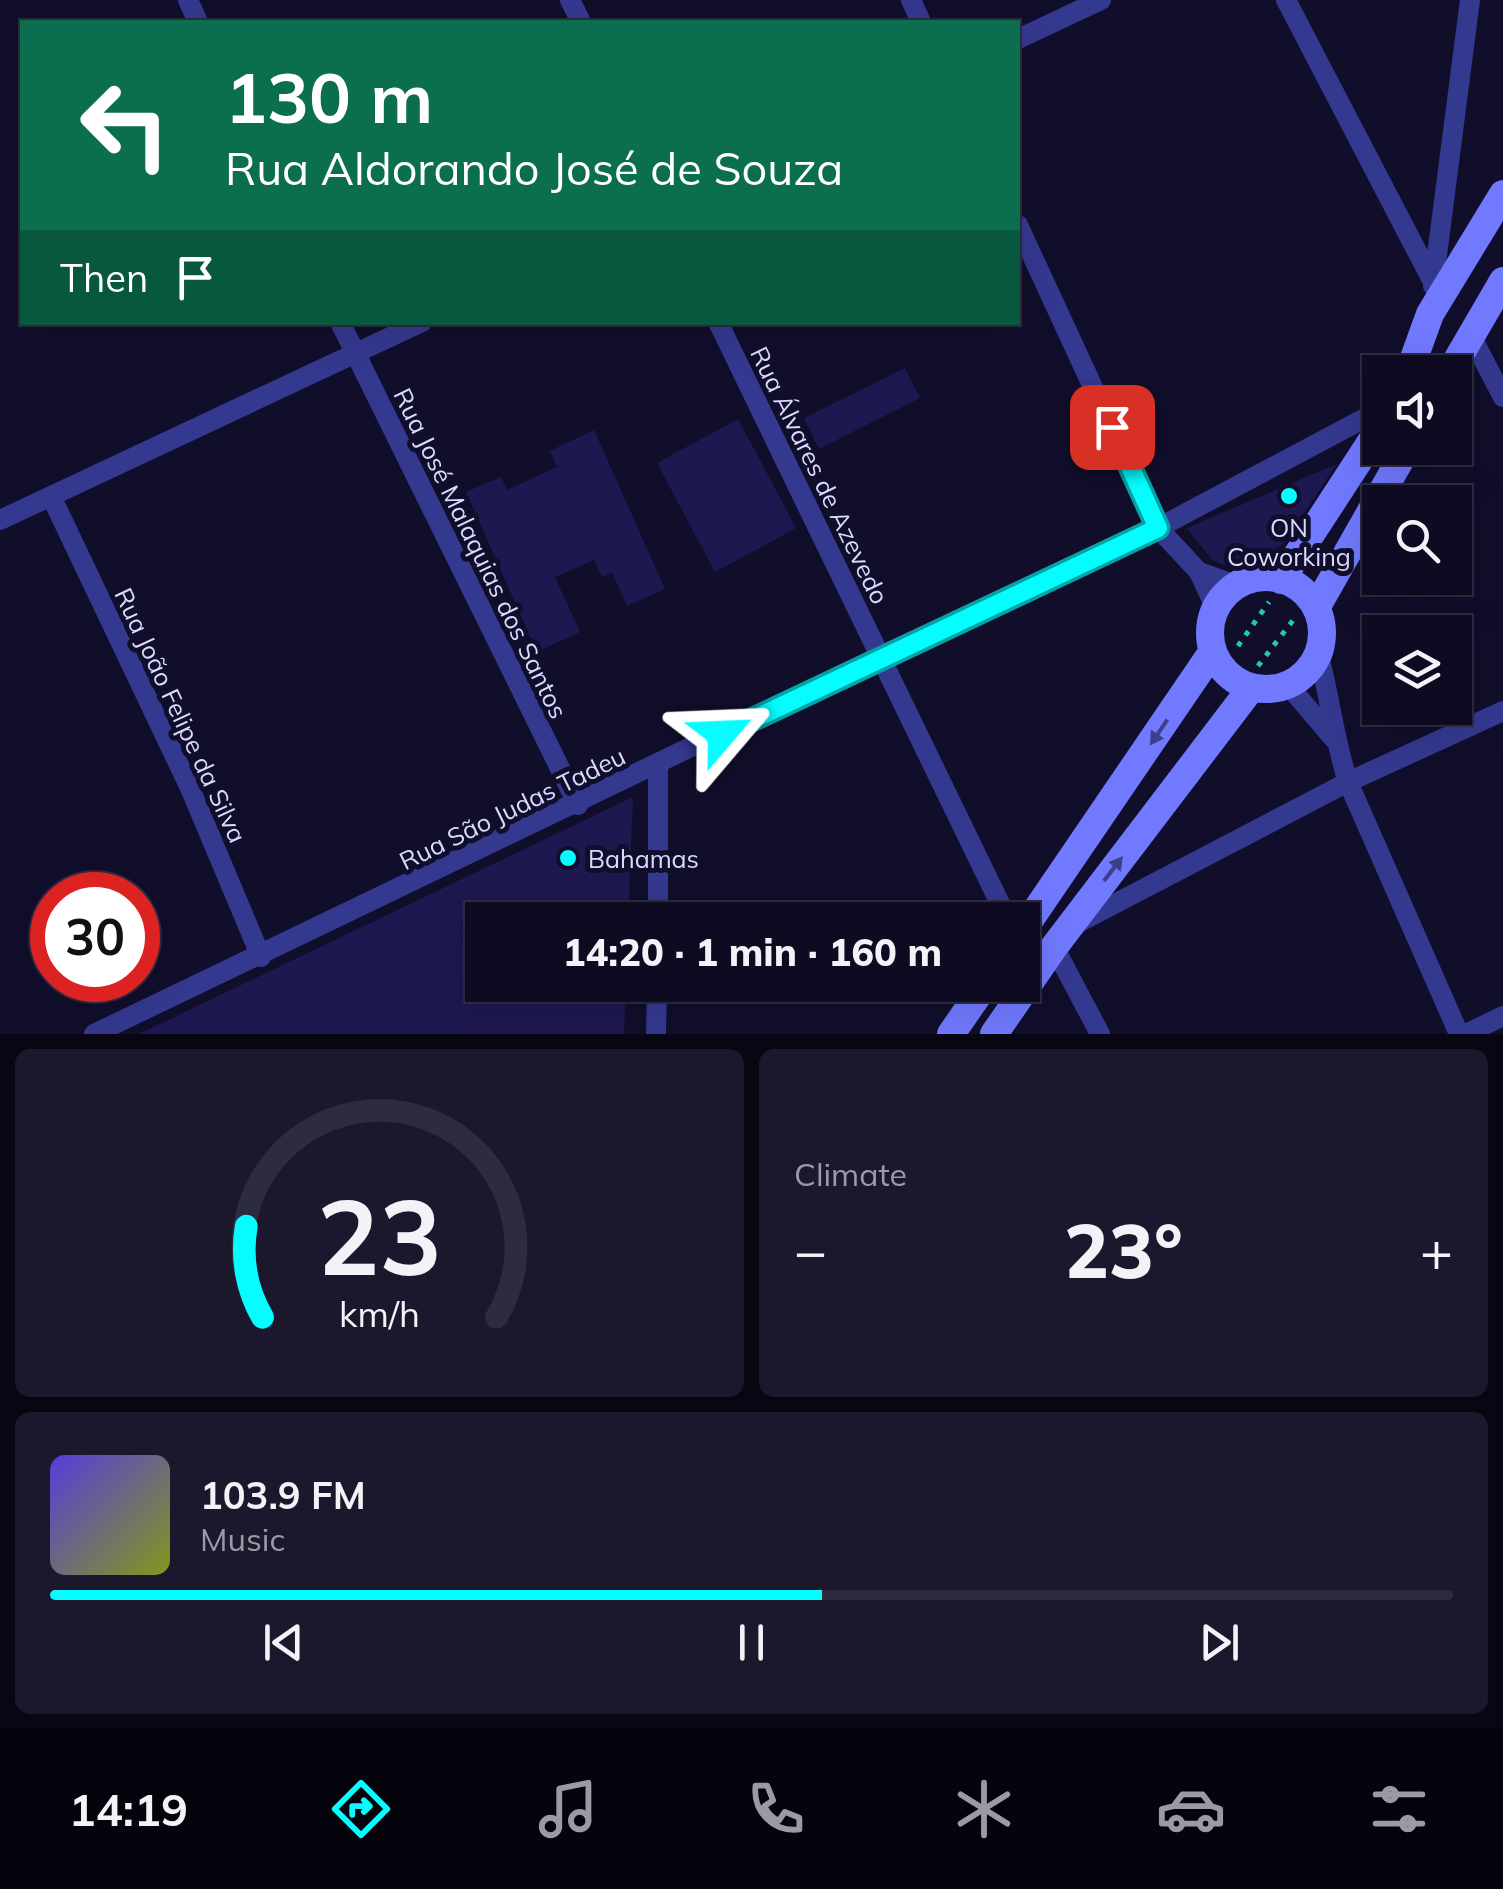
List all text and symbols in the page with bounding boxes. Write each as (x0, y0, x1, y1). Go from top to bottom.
text: 130 m (225, 53, 433, 141)
icon: left (60, 60, 190, 190)
text: Rua Aldorando José de Souza (225, 140, 843, 196)
icon: arrive (168, 250, 223, 305)
text: Then (60, 254, 148, 302)
street label: Rua Álvares de Azevedo (744, 341, 896, 609)
map controls (1362, 355, 1472, 725)
button: sound (1362, 355, 1472, 465)
street label: Rua José Malaquias dos Santos (387, 383, 575, 723)
pin (1070, 385, 1155, 470)
icon: arrive (1085, 400, 1140, 455)
marker: ON Coworking (1278, 485, 1300, 507)
button: search (1362, 485, 1472, 595)
place label: ON Coworking (1227, 512, 1351, 572)
street label: Rua João Felipe da Silva (108, 583, 254, 847)
button: layers (1362, 615, 1472, 725)
position arrow (670, 682, 774, 786)
one-way arrow (1150, 718, 1168, 745)
street label: Rua São Judas Tadeu (394, 740, 630, 876)
place label: Bahamas (588, 843, 699, 874)
marker: Bahamas (557, 847, 579, 869)
one-way arrow (1102, 856, 1123, 882)
speed limit sign: 30 (30, 872, 160, 1002)
text: 14:20 · 1 min · 160 m (563, 928, 942, 976)
text: Climate (794, 1154, 907, 1194)
text: 23 (317, 1170, 442, 1301)
text: 23° (1064, 1203, 1183, 1297)
text: − (794, 1216, 827, 1285)
text: + (1420, 1216, 1453, 1285)
text: km/h (339, 1291, 420, 1336)
text: 103.9 FM (200, 1471, 366, 1519)
text: Music (200, 1519, 285, 1559)
icon: previous (256, 1615, 311, 1670)
icon: pause (724, 1615, 779, 1670)
icon: next (1192, 1615, 1247, 1670)
icon: directions (326, 1774, 396, 1844)
icon: music (533, 1774, 603, 1844)
icon: phone (741, 1774, 811, 1844)
icon: climate (949, 1774, 1019, 1844)
icon: car (1156, 1774, 1226, 1844)
icon: filters (1364, 1774, 1434, 1844)
text: 14:19 (69, 1781, 188, 1837)

